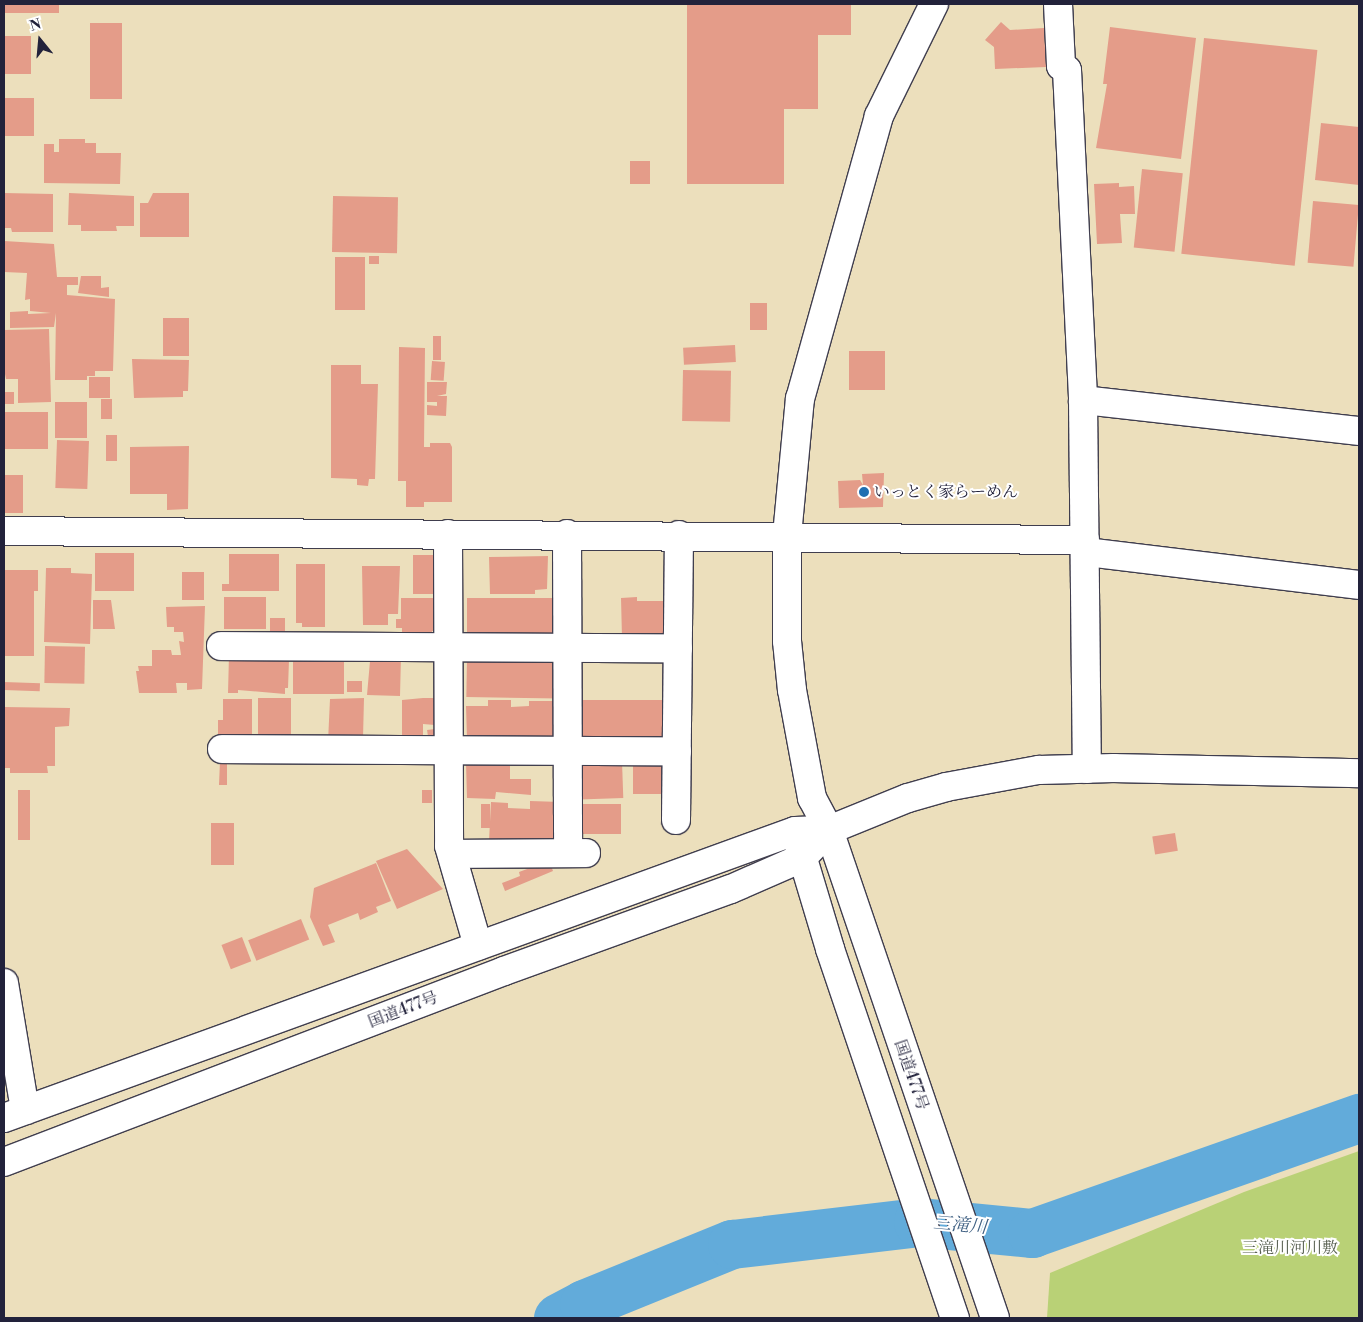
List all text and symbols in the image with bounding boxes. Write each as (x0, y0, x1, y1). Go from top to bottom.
north arrow (15, 15, 65, 65)
text: N (28, 15, 44, 36)
place label: いっとく家らーめん (874, 482, 1018, 502)
marker: いっとく家らーめん (858, 486, 870, 498)
street label: 国道477号 (365, 988, 441, 1032)
street label: 国道477号 (890, 1037, 932, 1113)
water label: 三滝川 (932, 1213, 988, 1239)
park label: 三滝川河川敷 (1242, 1238, 1338, 1258)

